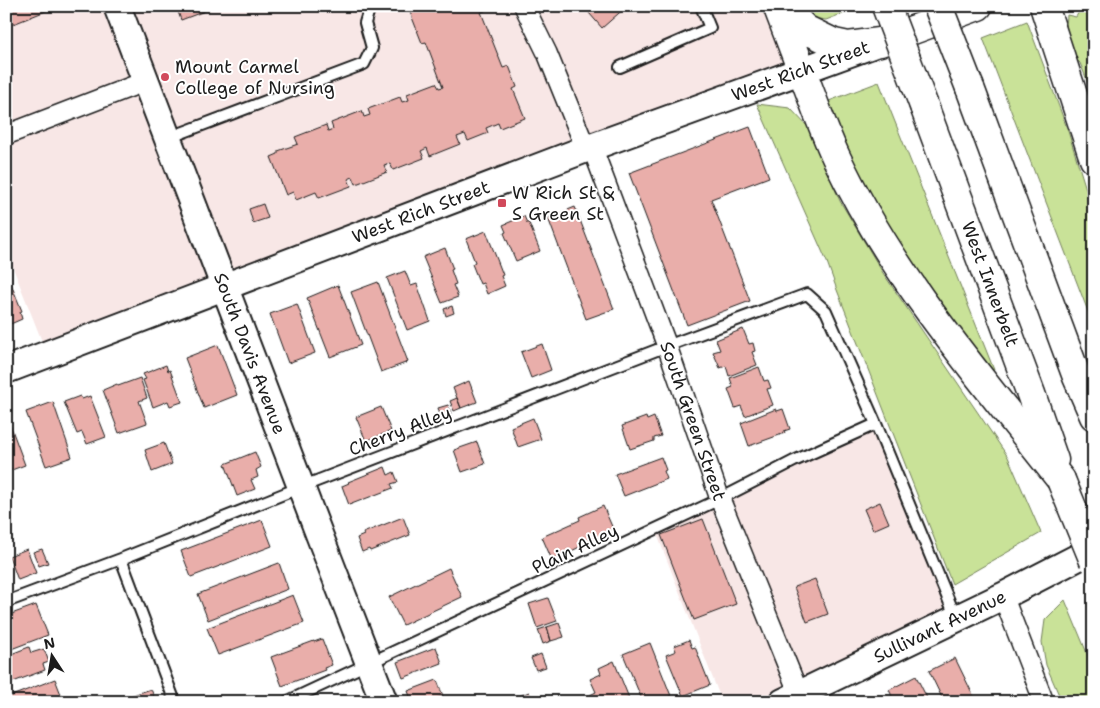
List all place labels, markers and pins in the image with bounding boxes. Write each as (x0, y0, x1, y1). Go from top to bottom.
place label: Mount Carmel College of Nursing (175, 55, 335, 100)
marker: Mount Carmel College of Nursing (159, 71, 171, 83)
place label: W Rich St & S Green St (512, 181, 615, 226)
marker: W Rich St & S Green St (496, 197, 508, 209)

